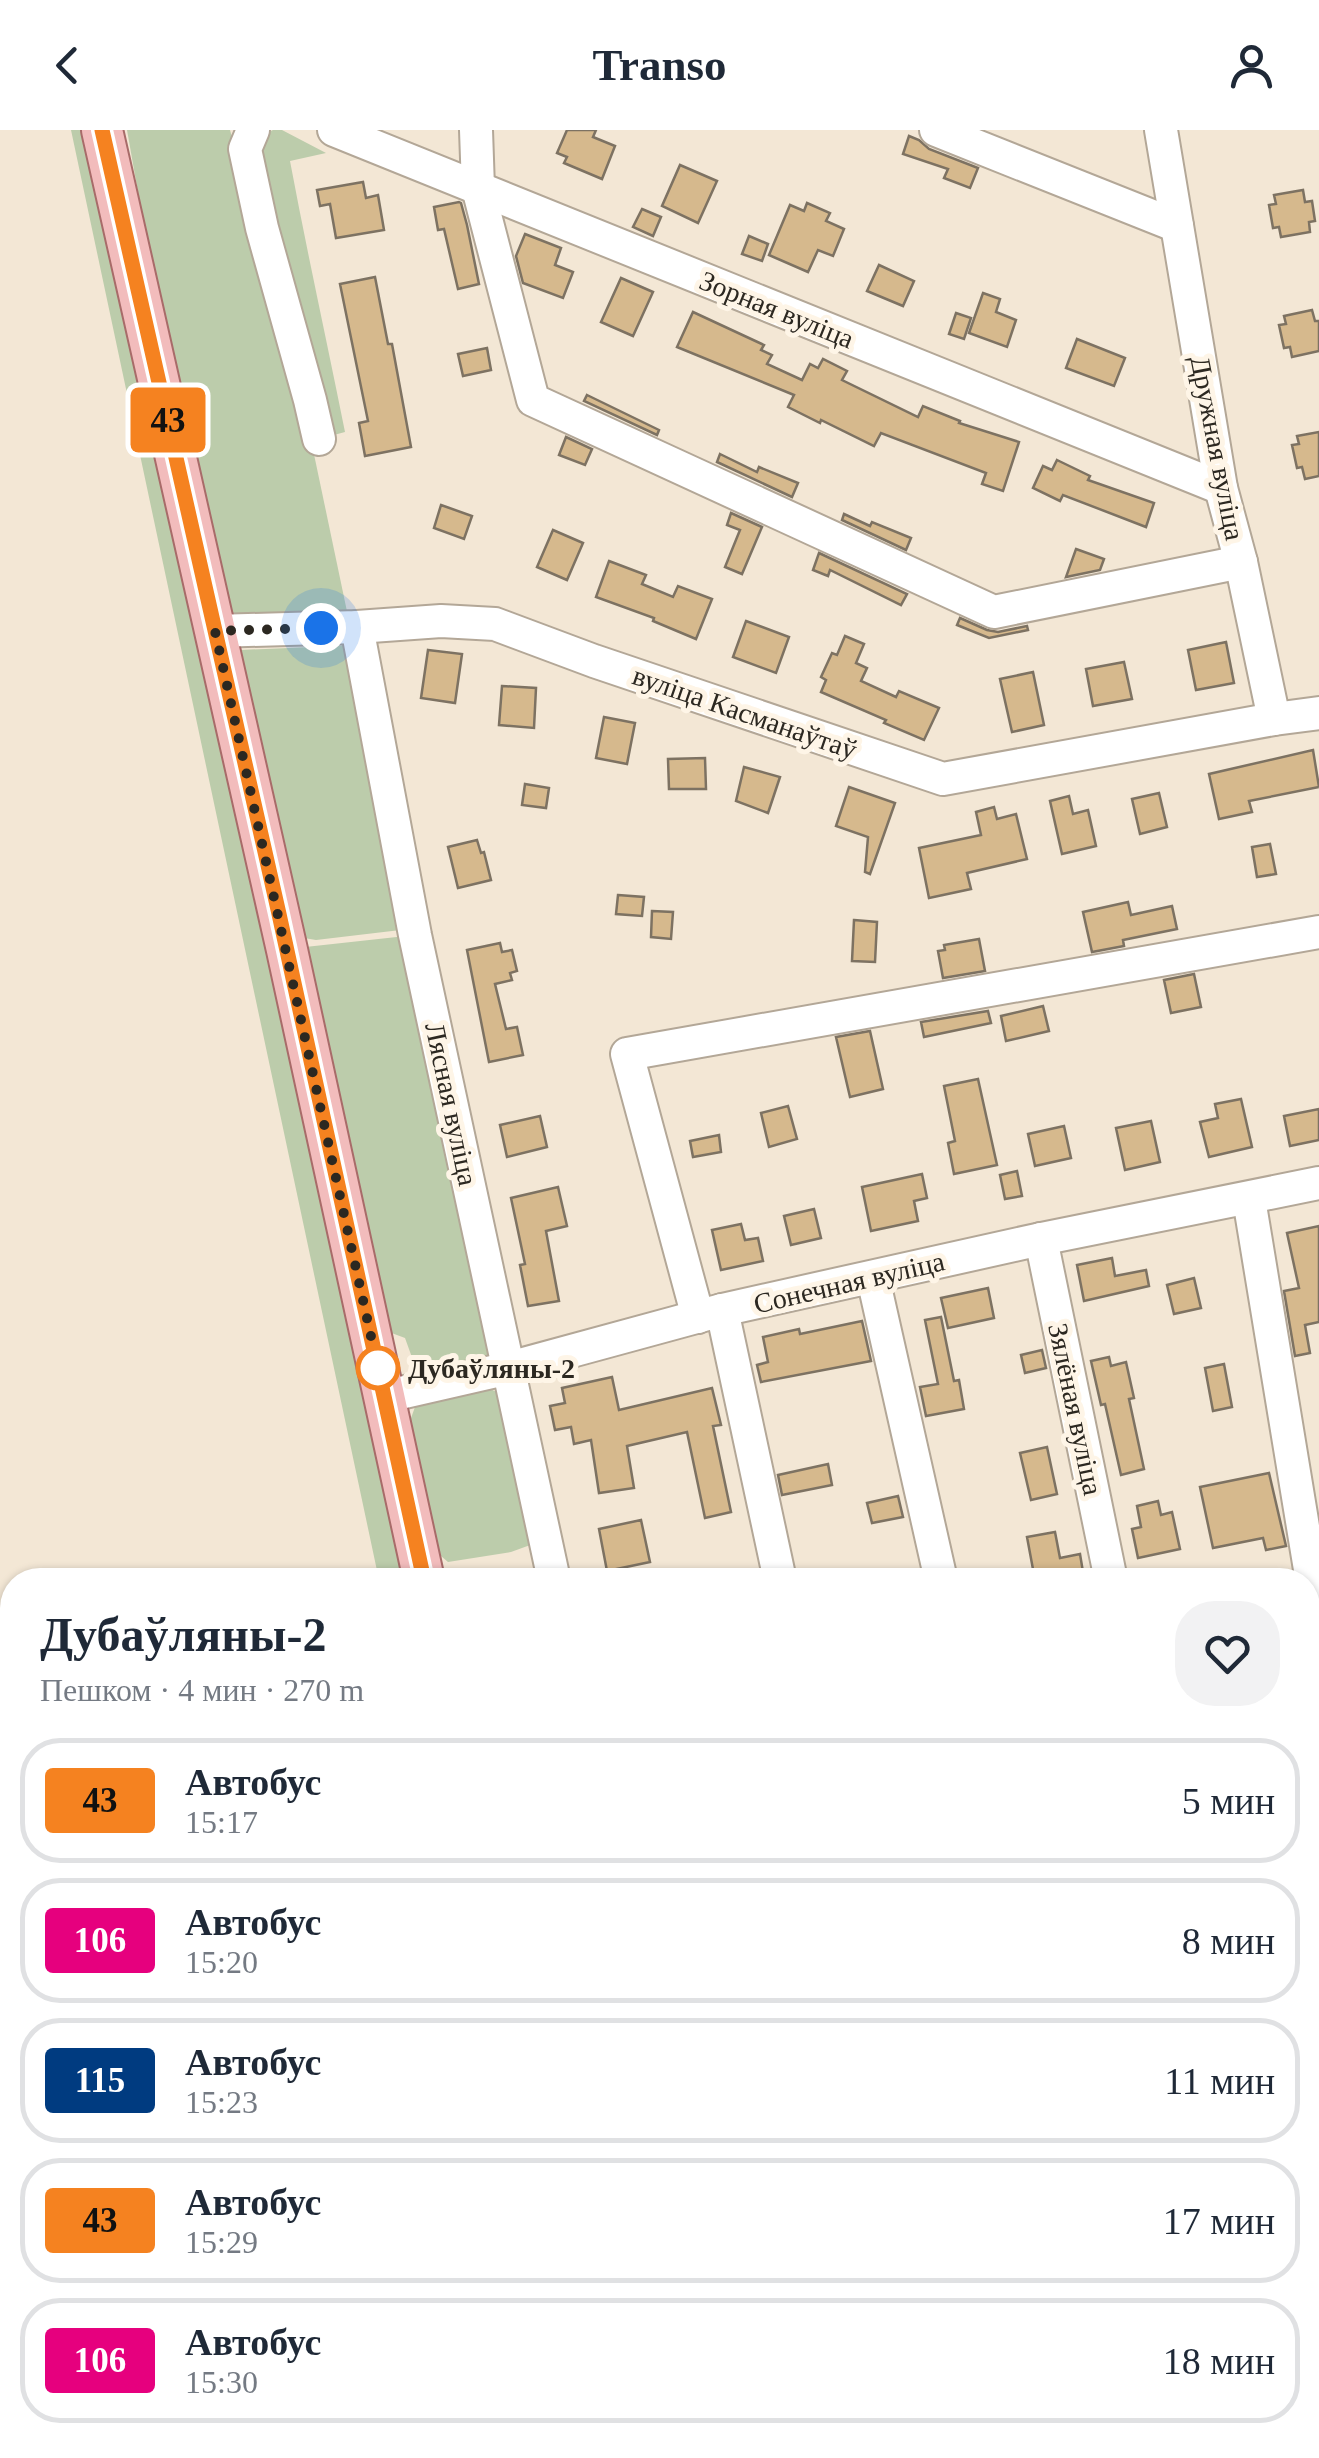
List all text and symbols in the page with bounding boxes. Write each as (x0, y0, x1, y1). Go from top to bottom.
icon: back (40, 38, 95, 93)
icon: person (1224, 38, 1279, 93)
text: Transo (592, 40, 727, 90)
street label: Зорная вуліца (695, 264, 859, 355)
street label: Дружная вуліца (1184, 353, 1251, 543)
line badge: 43 (123, 388, 213, 452)
text: 43 (151, 401, 186, 440)
your location (296, 603, 346, 653)
street label: вуліца Касманаўтаў (629, 660, 861, 765)
street label: Лясная вуліца (419, 1020, 484, 1189)
street label: Сонечная вуліца (751, 1245, 948, 1320)
street label: Зялёная вуліца (1042, 1320, 1109, 1498)
marker: Дубаўляны-2 (357, 1347, 399, 1389)
place label: Дубаўляны-2 (408, 1353, 575, 1384)
button: heart (1175, 1601, 1280, 1706)
text: Дубаўляны-2 (40, 1608, 326, 1661)
text: Пешком · 4 мин · 270 m (40, 1672, 364, 1708)
text: Автобус (185, 1761, 321, 1803)
text: 5 мин (1182, 1780, 1275, 1822)
text: 43 (83, 1781, 118, 1820)
text: 15:17 (185, 1804, 258, 1840)
text: Автобус (185, 1901, 321, 1943)
text: 8 мин (1182, 1920, 1275, 1962)
text: 106 (74, 1921, 126, 1960)
text: 15:20 (185, 1944, 258, 1980)
text: Автобус (185, 2041, 321, 2083)
text: 11 мин (1164, 2060, 1275, 2102)
text: 115 (75, 2061, 125, 2100)
text: 15:23 (185, 2084, 258, 2120)
text: Автобус (185, 2181, 321, 2223)
text: 17 мин (1163, 2200, 1275, 2242)
text: 43 (83, 2201, 118, 2240)
text: 15:29 (185, 2224, 258, 2260)
text: Автобус (185, 2321, 321, 2363)
text: 18 мин (1163, 2340, 1275, 2382)
text: 106 (74, 2341, 126, 2380)
text: 15:30 (185, 2364, 258, 2400)

